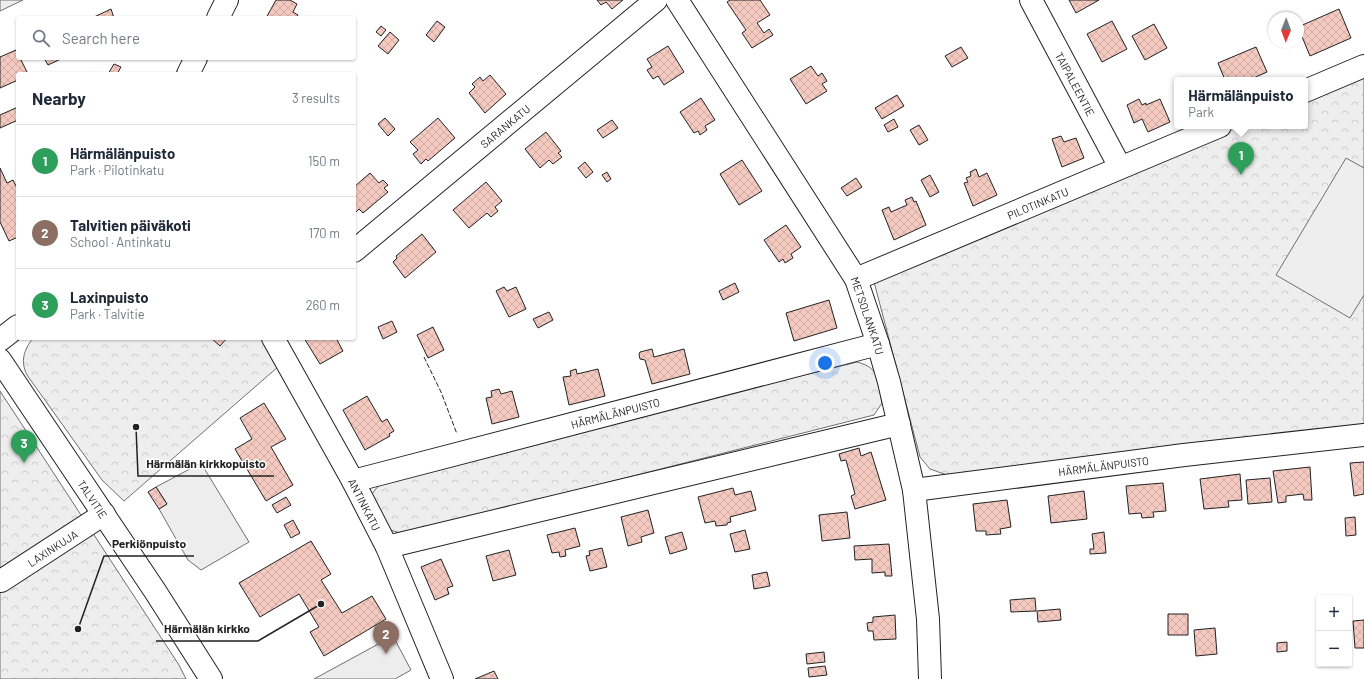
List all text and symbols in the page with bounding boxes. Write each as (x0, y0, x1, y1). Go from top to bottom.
north arrow (1268, 12, 1304, 48)
search box (16, 16, 356, 60)
icon: search (30, 27, 52, 49)
text: Search here (62, 29, 140, 47)
street label: TAIPALEENTIE (1053, 49, 1098, 118)
popup (1174, 77, 1308, 129)
text: Härmälänpuisto (1188, 86, 1294, 104)
text: Nearby (32, 88, 86, 108)
text: 3 results (292, 90, 340, 106)
street label: SARANKATU (477, 101, 532, 150)
text: Park (1188, 104, 1214, 120)
pin: 1 (1228, 142, 1254, 175)
text: Härmälänpuisto (70, 144, 175, 162)
text: 1 (43, 153, 47, 169)
text: 150 m (308, 153, 340, 169)
text: Park · Pilotinkatu (70, 162, 164, 178)
street label: PILOTINKATU (1005, 184, 1070, 221)
text: Talvitien päiväkoti (70, 216, 191, 234)
text: 2 (41, 225, 49, 241)
text: 170 m (309, 225, 340, 241)
text: School · Antinkatu (70, 234, 171, 250)
street label: METSOLANKATU (849, 275, 887, 356)
text: Laxinpuisto (70, 288, 149, 306)
text: 3 (41, 297, 49, 313)
text: 260 m (306, 297, 340, 313)
text: Park · Talvitie (70, 306, 145, 322)
your location (815, 353, 835, 373)
street label: HÄRMÄLÄNPUISTO (569, 395, 661, 430)
pin: 3 (11, 430, 37, 463)
callout: Härmälän kirkkopuisto (138, 452, 274, 476)
street label: HÄRMÄLÄNPUISTO (1057, 453, 1150, 478)
text: Härmälän kirkkopuisto (146, 456, 266, 470)
street label: ANTINKATU (346, 476, 384, 533)
street label: TALVITIE (76, 477, 111, 521)
street label: LAXINKUJA (25, 527, 80, 569)
callout: Perkiönpuisto (104, 532, 194, 556)
text: Perkiönpuisto (112, 536, 186, 550)
map controls (1316, 595, 1352, 667)
button: + (1316, 595, 1352, 631)
callout: Härmälän kirkko (156, 617, 258, 641)
text: Härmälän kirkko (164, 621, 250, 635)
pin: 2 (373, 621, 399, 654)
button: − (1316, 631, 1352, 667)

